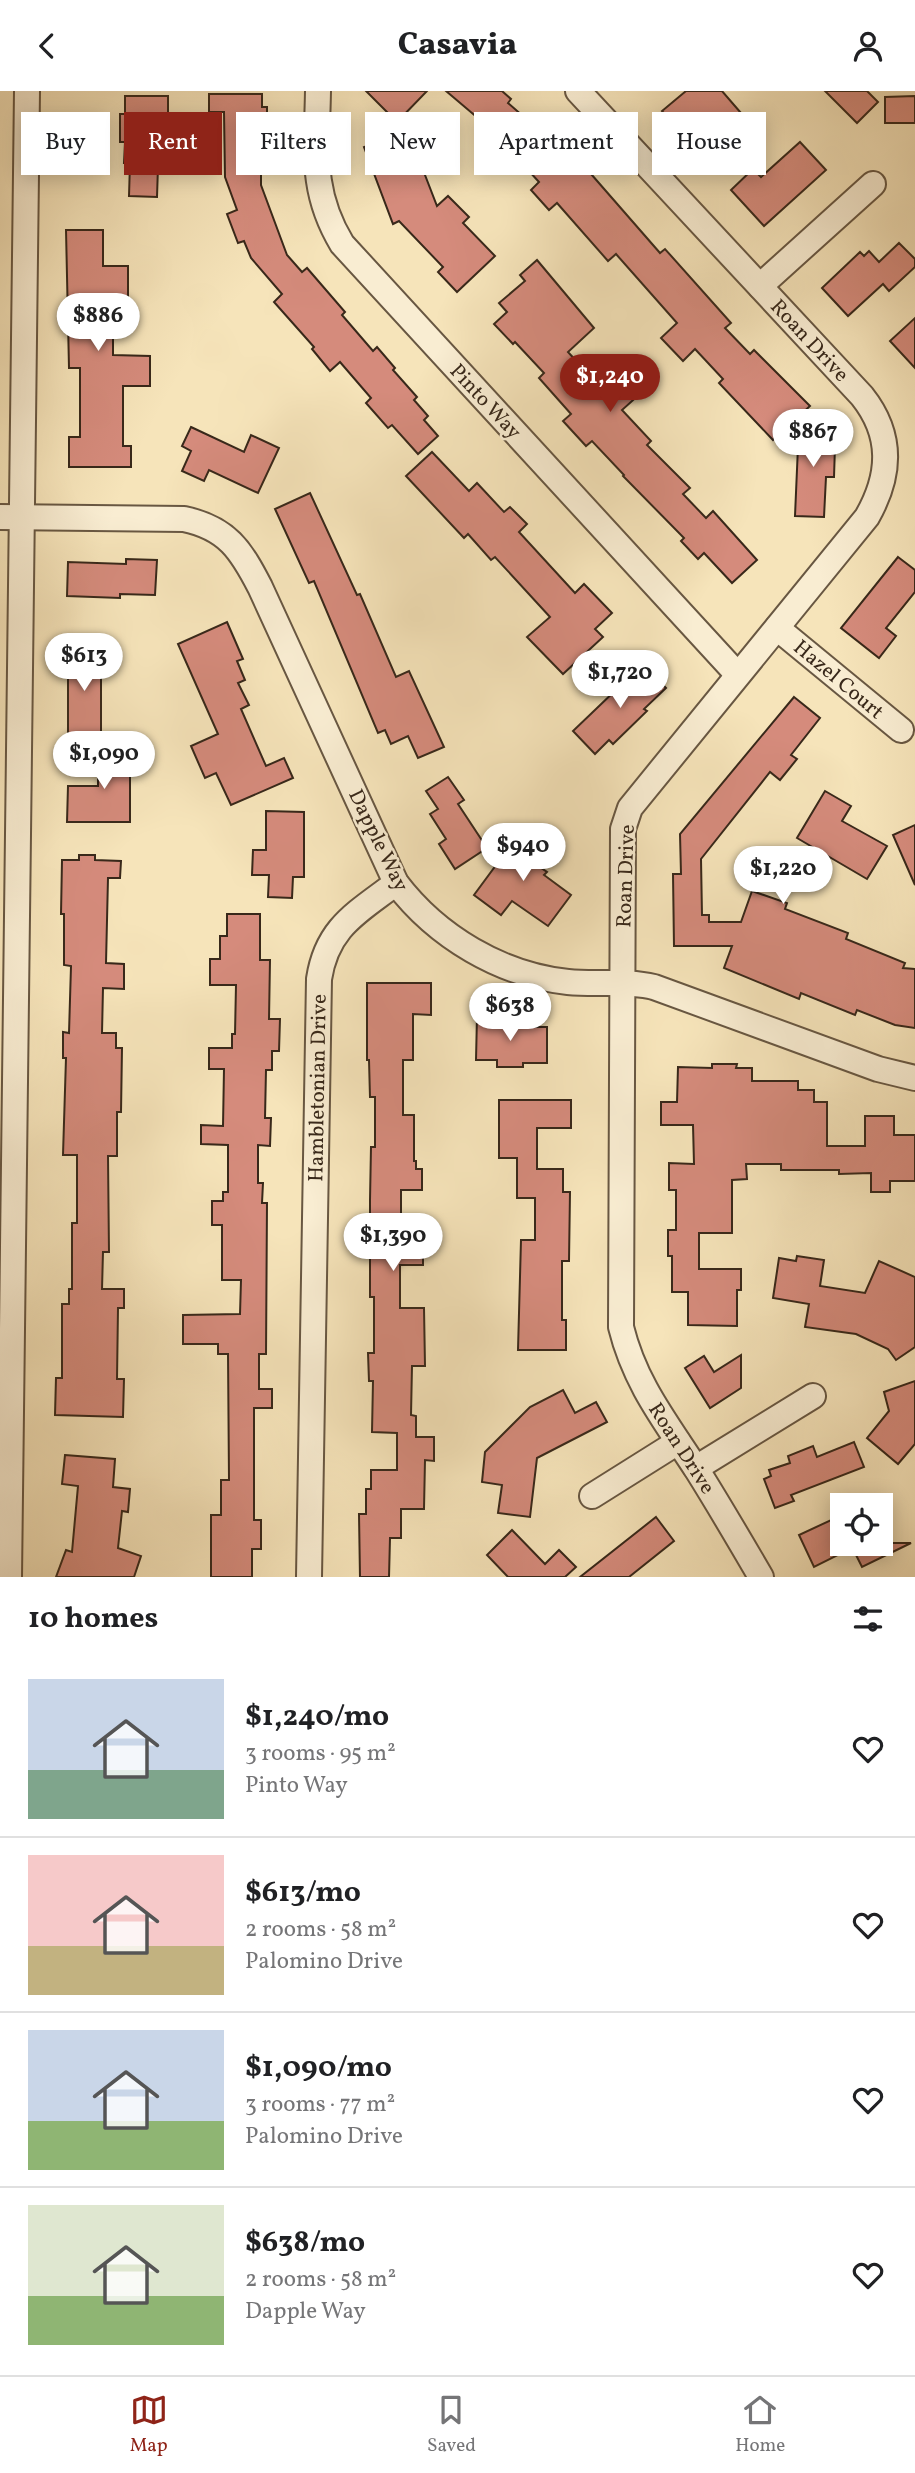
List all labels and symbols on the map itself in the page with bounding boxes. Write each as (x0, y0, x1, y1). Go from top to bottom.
pin: $886 (57, 293, 139, 353)
street label: Roan Drive (763, 293, 855, 389)
pin: $1,240 (553, 355, 667, 414)
street label: Pinto Way (442, 358, 528, 447)
pin: $867 (772, 409, 854, 469)
pin: $613 (43, 633, 125, 693)
street label: Hazel Court (787, 634, 890, 727)
pin: $1,720 (563, 651, 677, 710)
pin: $1,090 (47, 731, 161, 791)
street label: Dapple Way (340, 785, 415, 897)
pin: $940 (482, 823, 564, 883)
street label: Roan Drive (610, 824, 643, 928)
pin: $1,220 (726, 847, 840, 906)
pin: $638 (469, 983, 551, 1043)
street label: Hambletonian Drive (302, 994, 335, 1182)
pin: $1,390 (336, 1213, 450, 1273)
street label: Roan Drive (640, 1397, 721, 1500)

